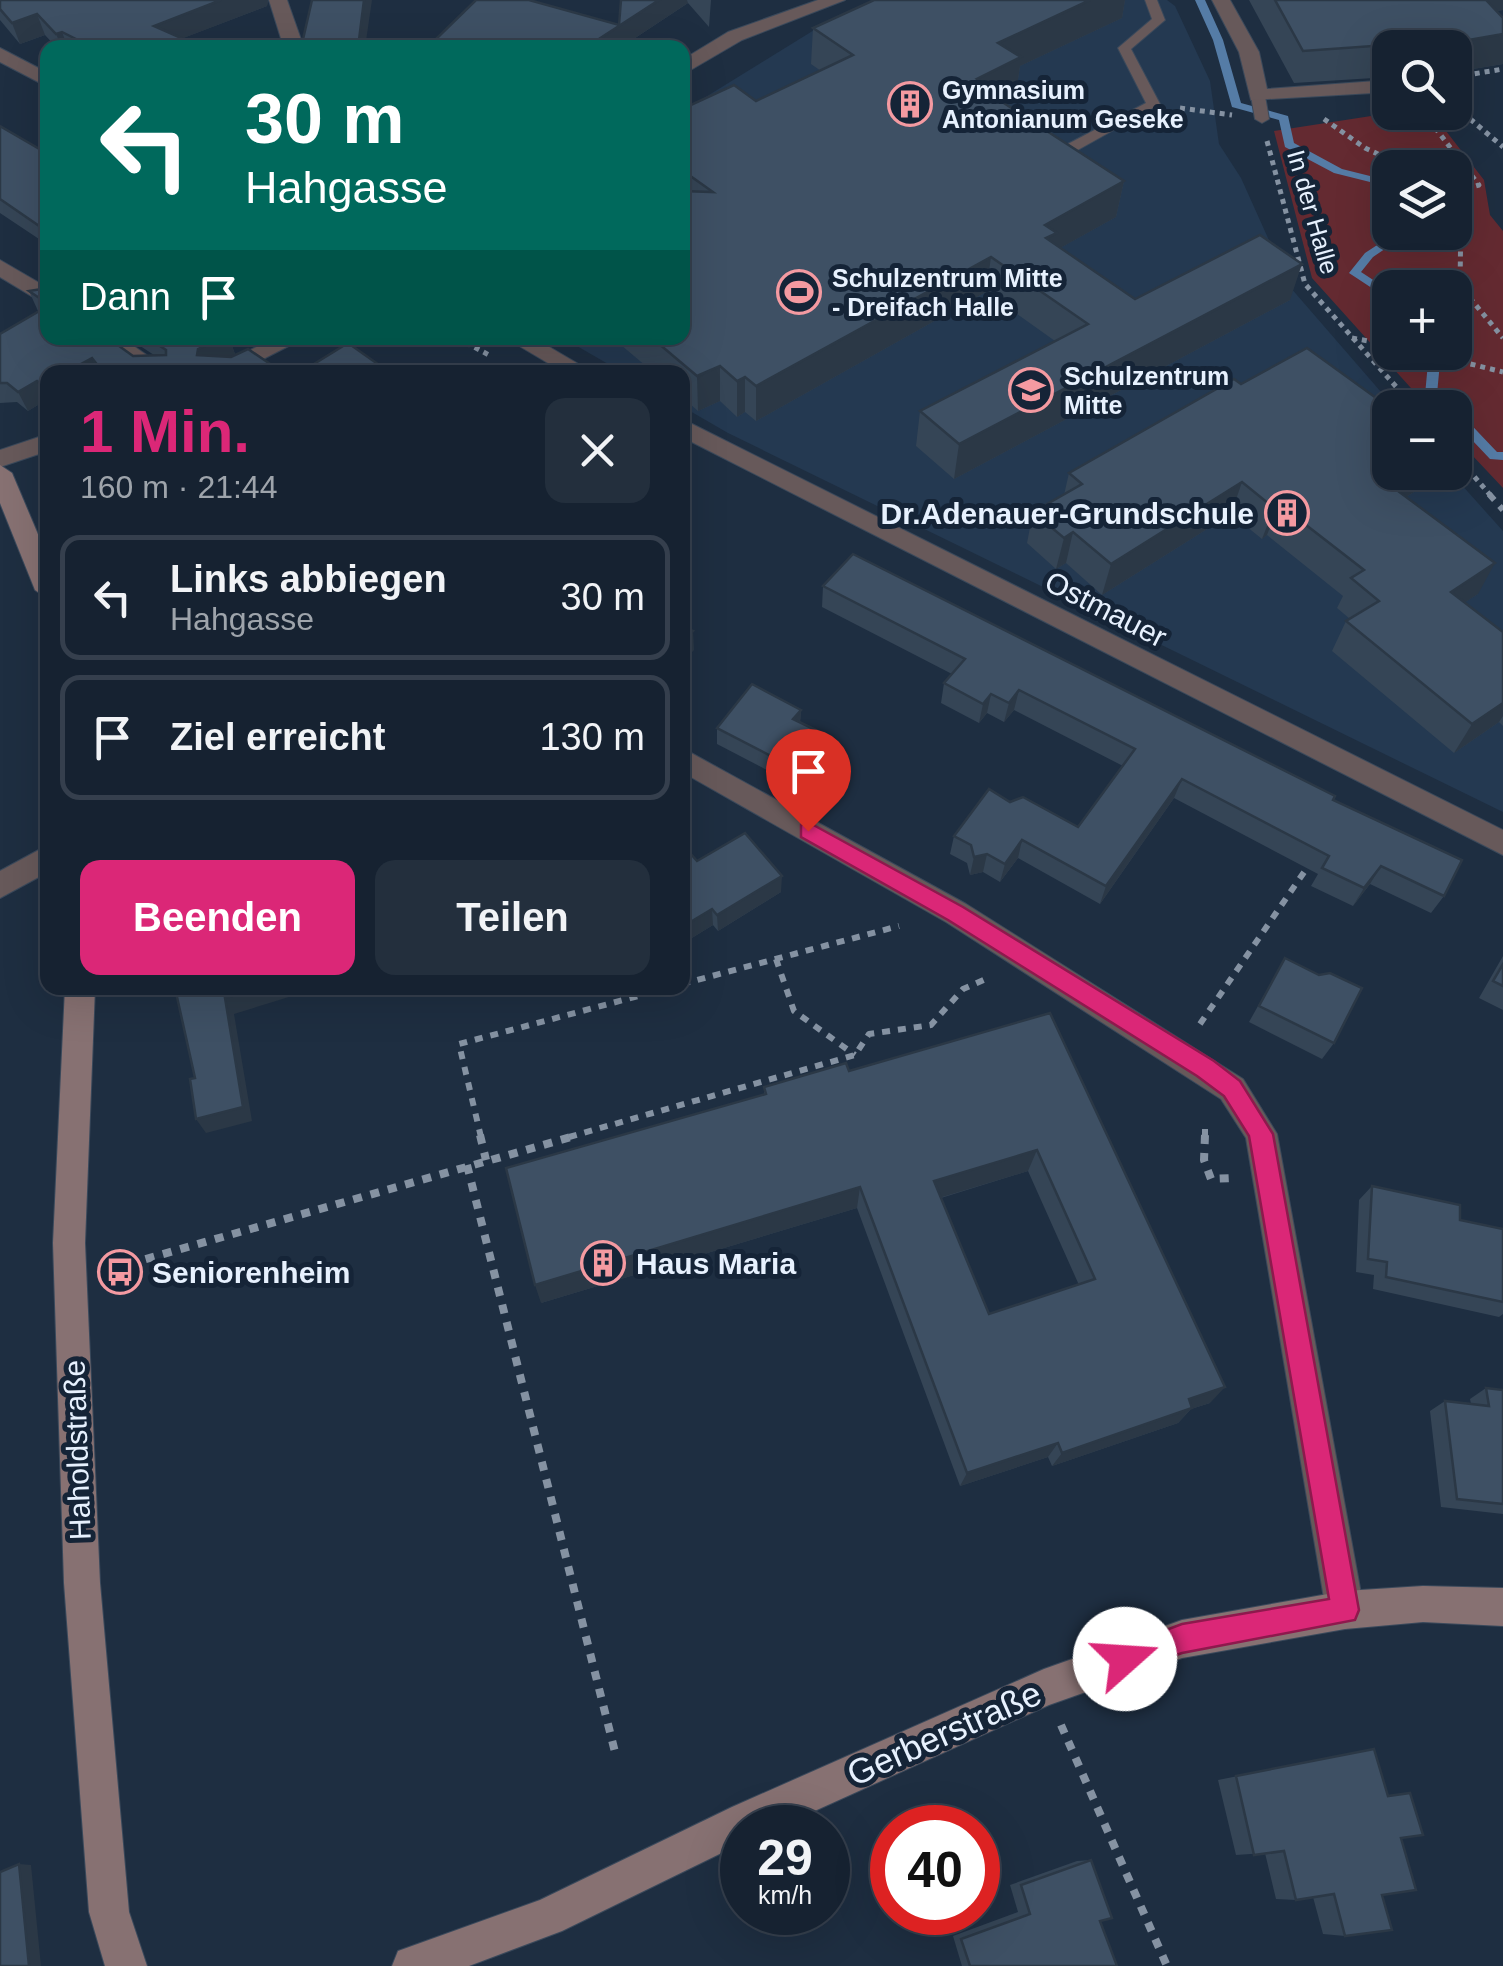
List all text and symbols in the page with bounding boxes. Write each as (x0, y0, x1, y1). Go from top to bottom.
map controls (1372, 30, 1472, 490)
button: search (1372, 30, 1472, 130)
place label: Gymnasium Antonianum Geseke (942, 76, 1184, 133)
icon: left (80, 80, 210, 210)
text: 30 m (245, 80, 405, 158)
building icon: Gymnasium Antonianum Geseke (887, 81, 933, 127)
street label: In der Halle (1282, 147, 1344, 277)
button: layers (1372, 150, 1472, 250)
text: Hahgasse (245, 162, 448, 213)
place label: Schulzentrum Mitte - Dreifach Halle (832, 264, 1063, 321)
sports icon: Schulzentrum Mitte - Dreifach Halle (776, 269, 822, 315)
icon: arrive (191, 270, 246, 325)
button: + (1372, 270, 1472, 370)
text: Dann (80, 276, 171, 318)
place label: Schulzentrum Mitte (1064, 362, 1229, 419)
school or university icon: Schulzentrum Mitte (1008, 367, 1054, 413)
button: − (1372, 390, 1472, 490)
text: 1 Min. (80, 398, 250, 465)
button: close (545, 398, 650, 503)
text: 160 m · 21:44 (80, 469, 277, 505)
building icon: Dr.Adenauer-Grundschule (1264, 490, 1310, 536)
place label: Dr.Adenauer-Grundschule (881, 497, 1254, 530)
text: Links abbiegen (170, 558, 447, 600)
street label: Ostmauer (1040, 564, 1172, 654)
icon: left (85, 570, 140, 625)
text: 30 m (561, 576, 645, 618)
text: Hahgasse (170, 601, 314, 637)
icon: arrive (85, 710, 140, 765)
text: Ziel erreicht (170, 716, 385, 758)
text: 130 m (539, 716, 645, 758)
pin (766, 729, 851, 832)
icon: arrive (781, 744, 836, 799)
button: Beenden (80, 860, 355, 975)
button: Teilen (375, 860, 650, 975)
building icon: Haus Maria (580, 1240, 626, 1286)
place label: Haus Maria (636, 1247, 796, 1280)
bus stop icon: Seniorenheim (97, 1249, 143, 1295)
place label: Seniorenheim (152, 1256, 350, 1289)
street label: Haholdstraße (57, 1359, 97, 1541)
position arrow (1073, 1607, 1177, 1711)
street label: Gerberstraße (841, 1673, 1047, 1793)
speed limit sign: 40 (870, 1805, 1000, 1935)
text: 29 (757, 1830, 813, 1886)
text: km/h (758, 1881, 812, 1909)

